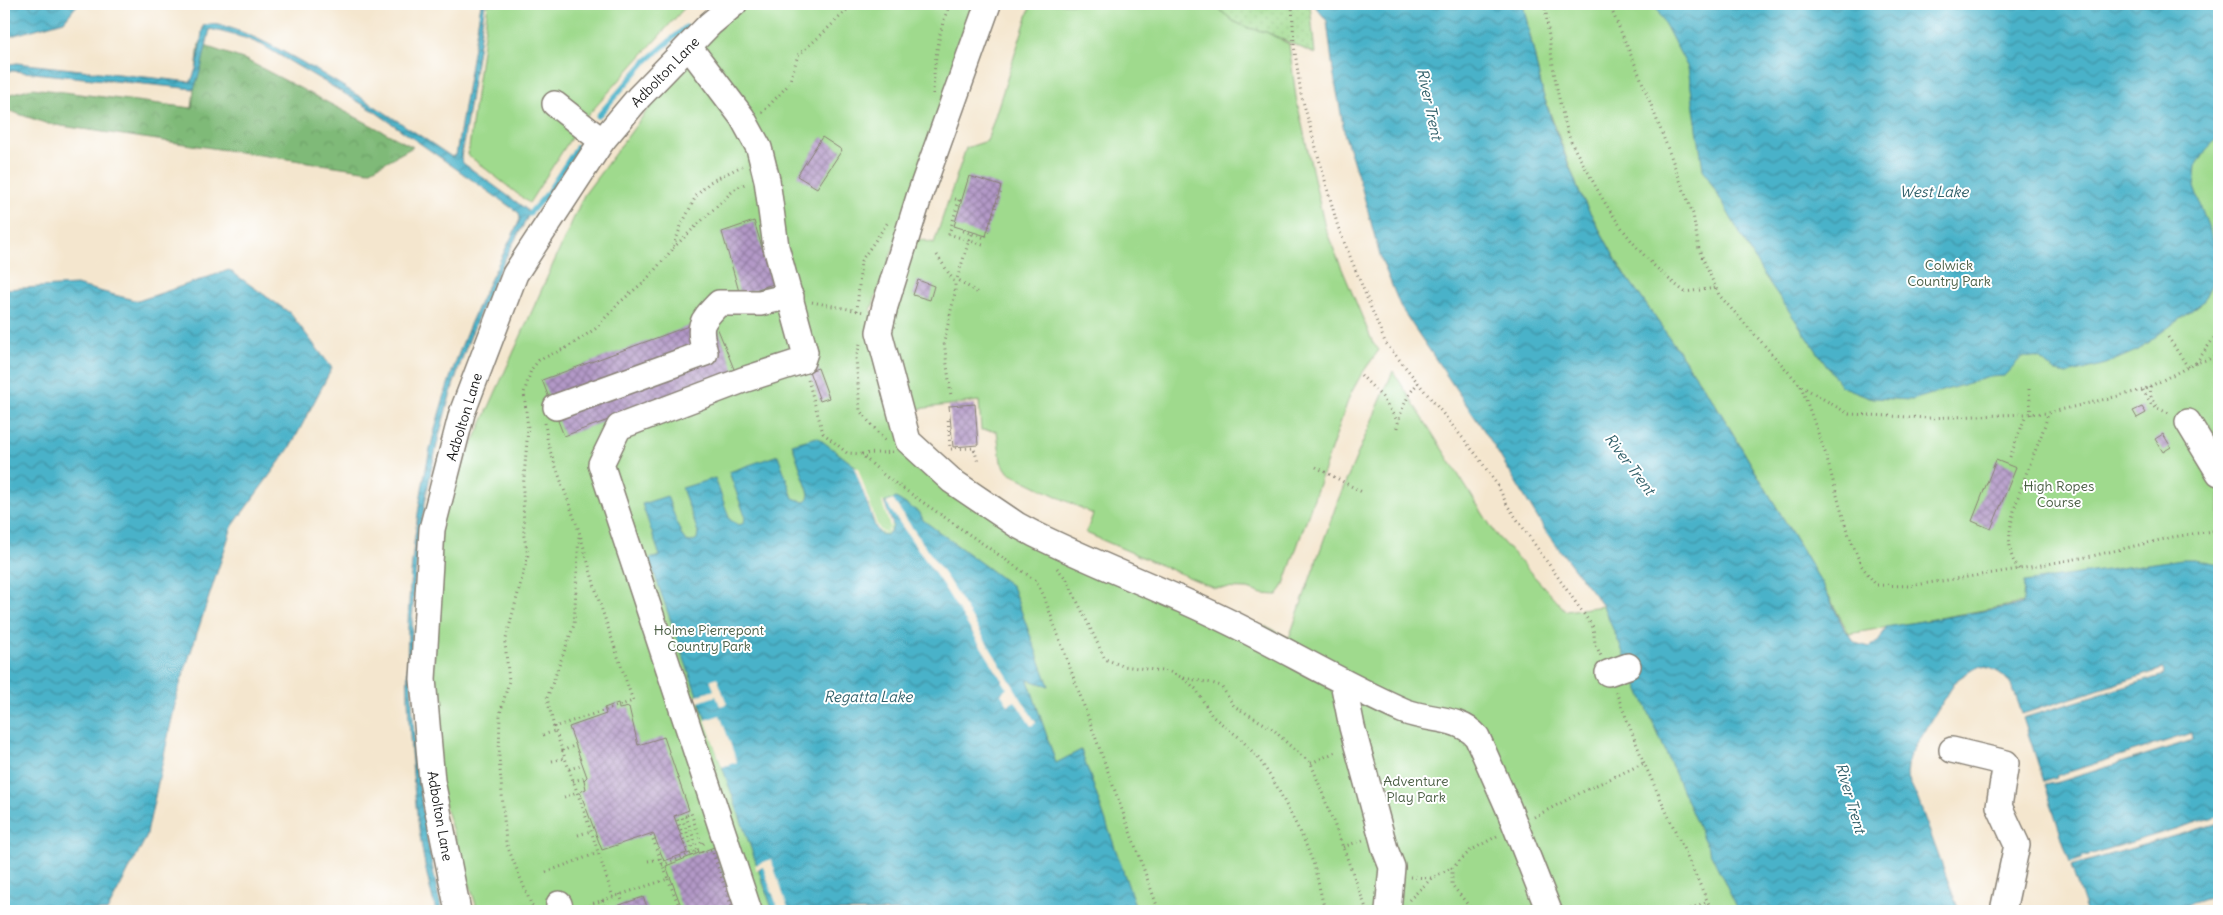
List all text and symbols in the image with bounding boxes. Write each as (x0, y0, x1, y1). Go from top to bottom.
street label: Adbolton Lane (627, 33, 703, 111)
water label: River Trent (1413, 67, 1447, 143)
water label: West Lake (1900, 182, 1969, 201)
park label: Colwick Country Park (1907, 256, 1991, 290)
street label: Adbolton Lane (442, 371, 486, 463)
water label: River Trent (1601, 429, 1660, 500)
park label: High Ropes Course (2024, 477, 2094, 511)
park label: Holme Pierrepont Country Park (654, 621, 764, 655)
water label: Regatta Lake (824, 687, 913, 706)
water label: River Trent (1832, 761, 1871, 837)
street label: Adbolton Lane (423, 770, 457, 862)
park label: Adventure Play Park (1383, 772, 1449, 806)

